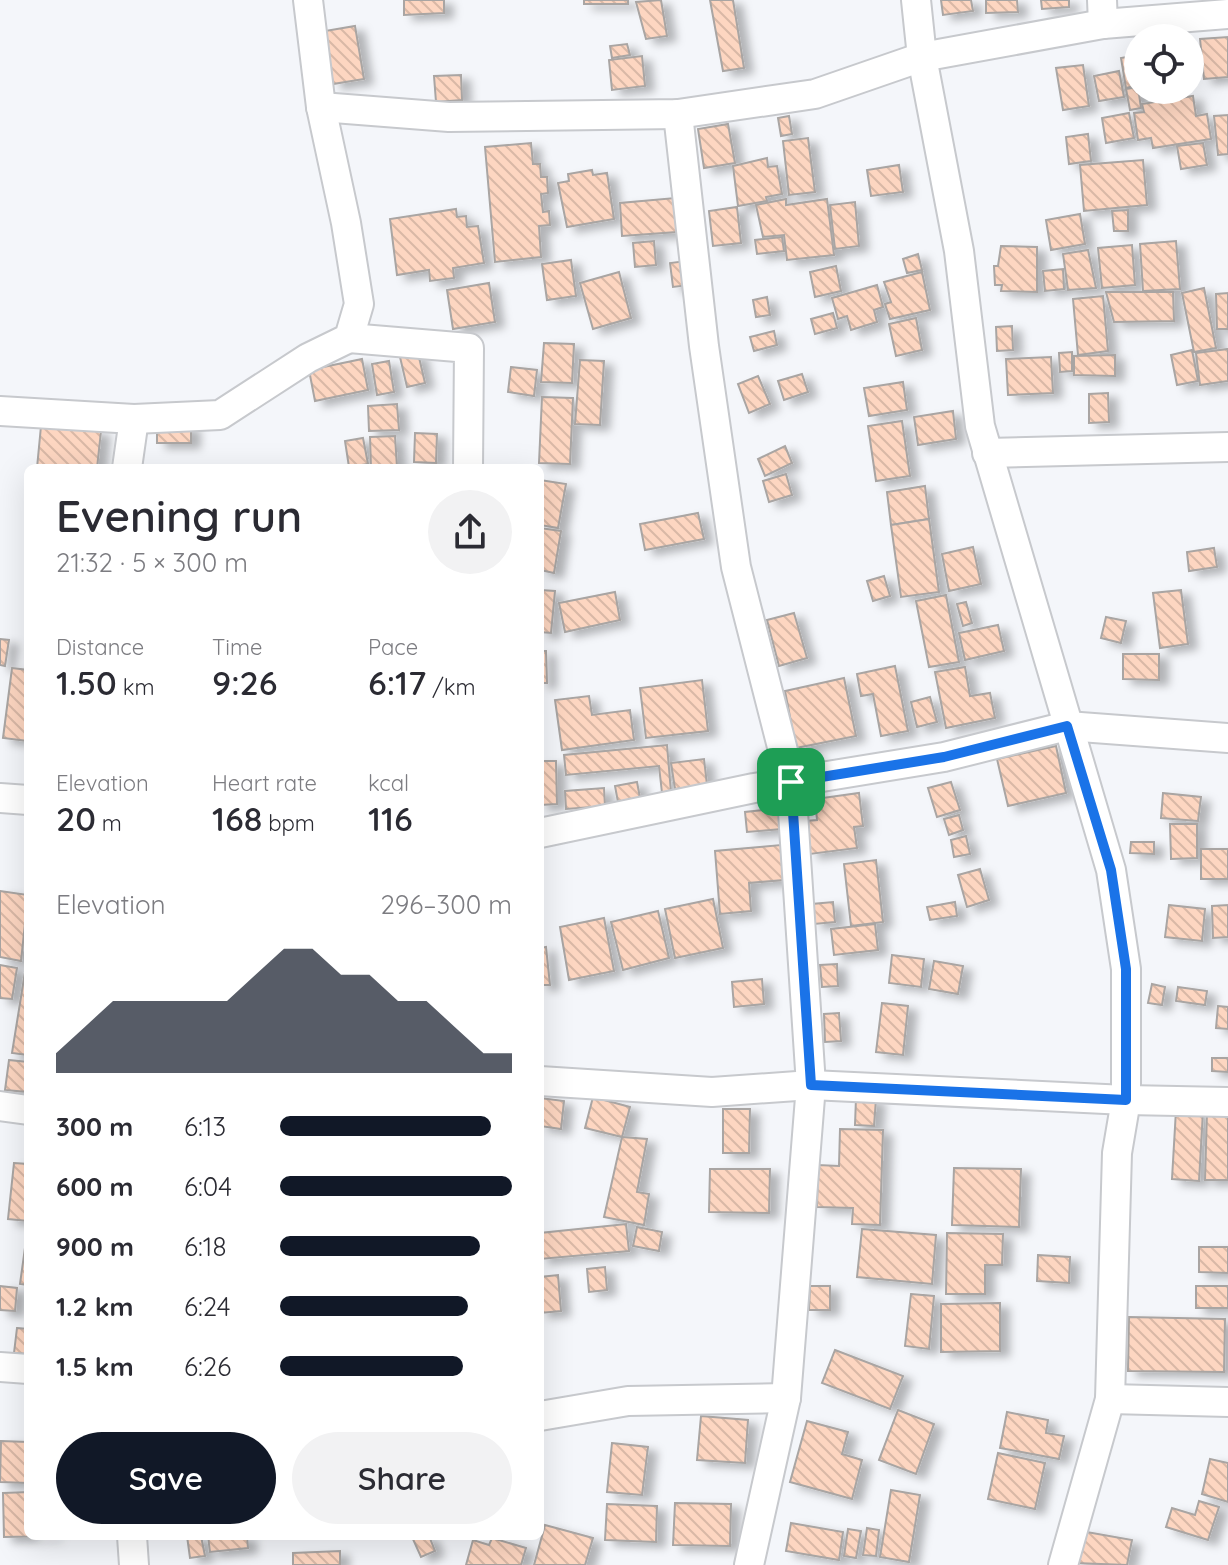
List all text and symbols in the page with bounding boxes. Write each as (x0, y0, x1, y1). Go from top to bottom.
map controls (1124, 24, 1204, 104)
button: locate (1124, 24, 1204, 104)
text: Evening run (56, 488, 302, 543)
button: share (428, 490, 512, 574)
text: 21:32 · 5 × 300 m (56, 546, 248, 579)
text: Distance (56, 633, 144, 661)
text: Time (212, 633, 263, 661)
text: Pace (368, 633, 418, 661)
text: 1.50 (56, 661, 117, 704)
text: 9:26 (212, 661, 277, 704)
text: 6:17 (368, 661, 426, 704)
text: km (117, 673, 154, 701)
text: /km (426, 673, 476, 701)
pin (757, 748, 825, 816)
icon: arrive (769, 760, 813, 804)
text: Elevation (56, 769, 149, 797)
text: Heart rate (212, 769, 317, 797)
text: kcal (368, 769, 409, 797)
text: 20 (56, 797, 96, 840)
text: 168 (212, 797, 262, 840)
text: 116 (368, 797, 413, 840)
text: m (96, 809, 122, 837)
text: bpm (262, 809, 315, 837)
text: Elevation (56, 888, 166, 921)
text: 296–300 m (380, 888, 512, 921)
text: 300 m (56, 1110, 133, 1143)
text: 6:13 (184, 1110, 226, 1143)
text: 600 m (56, 1170, 134, 1203)
text: 6:04 (184, 1170, 232, 1203)
text: 900 m (56, 1230, 134, 1263)
text: 6:18 (184, 1230, 227, 1263)
text: 1.2 km (56, 1290, 133, 1323)
text: 6:24 (184, 1290, 231, 1323)
text: 1.5 km (56, 1350, 134, 1383)
text: 6:26 (184, 1350, 231, 1383)
button: Save (56, 1432, 276, 1524)
button: Share (292, 1432, 512, 1524)

